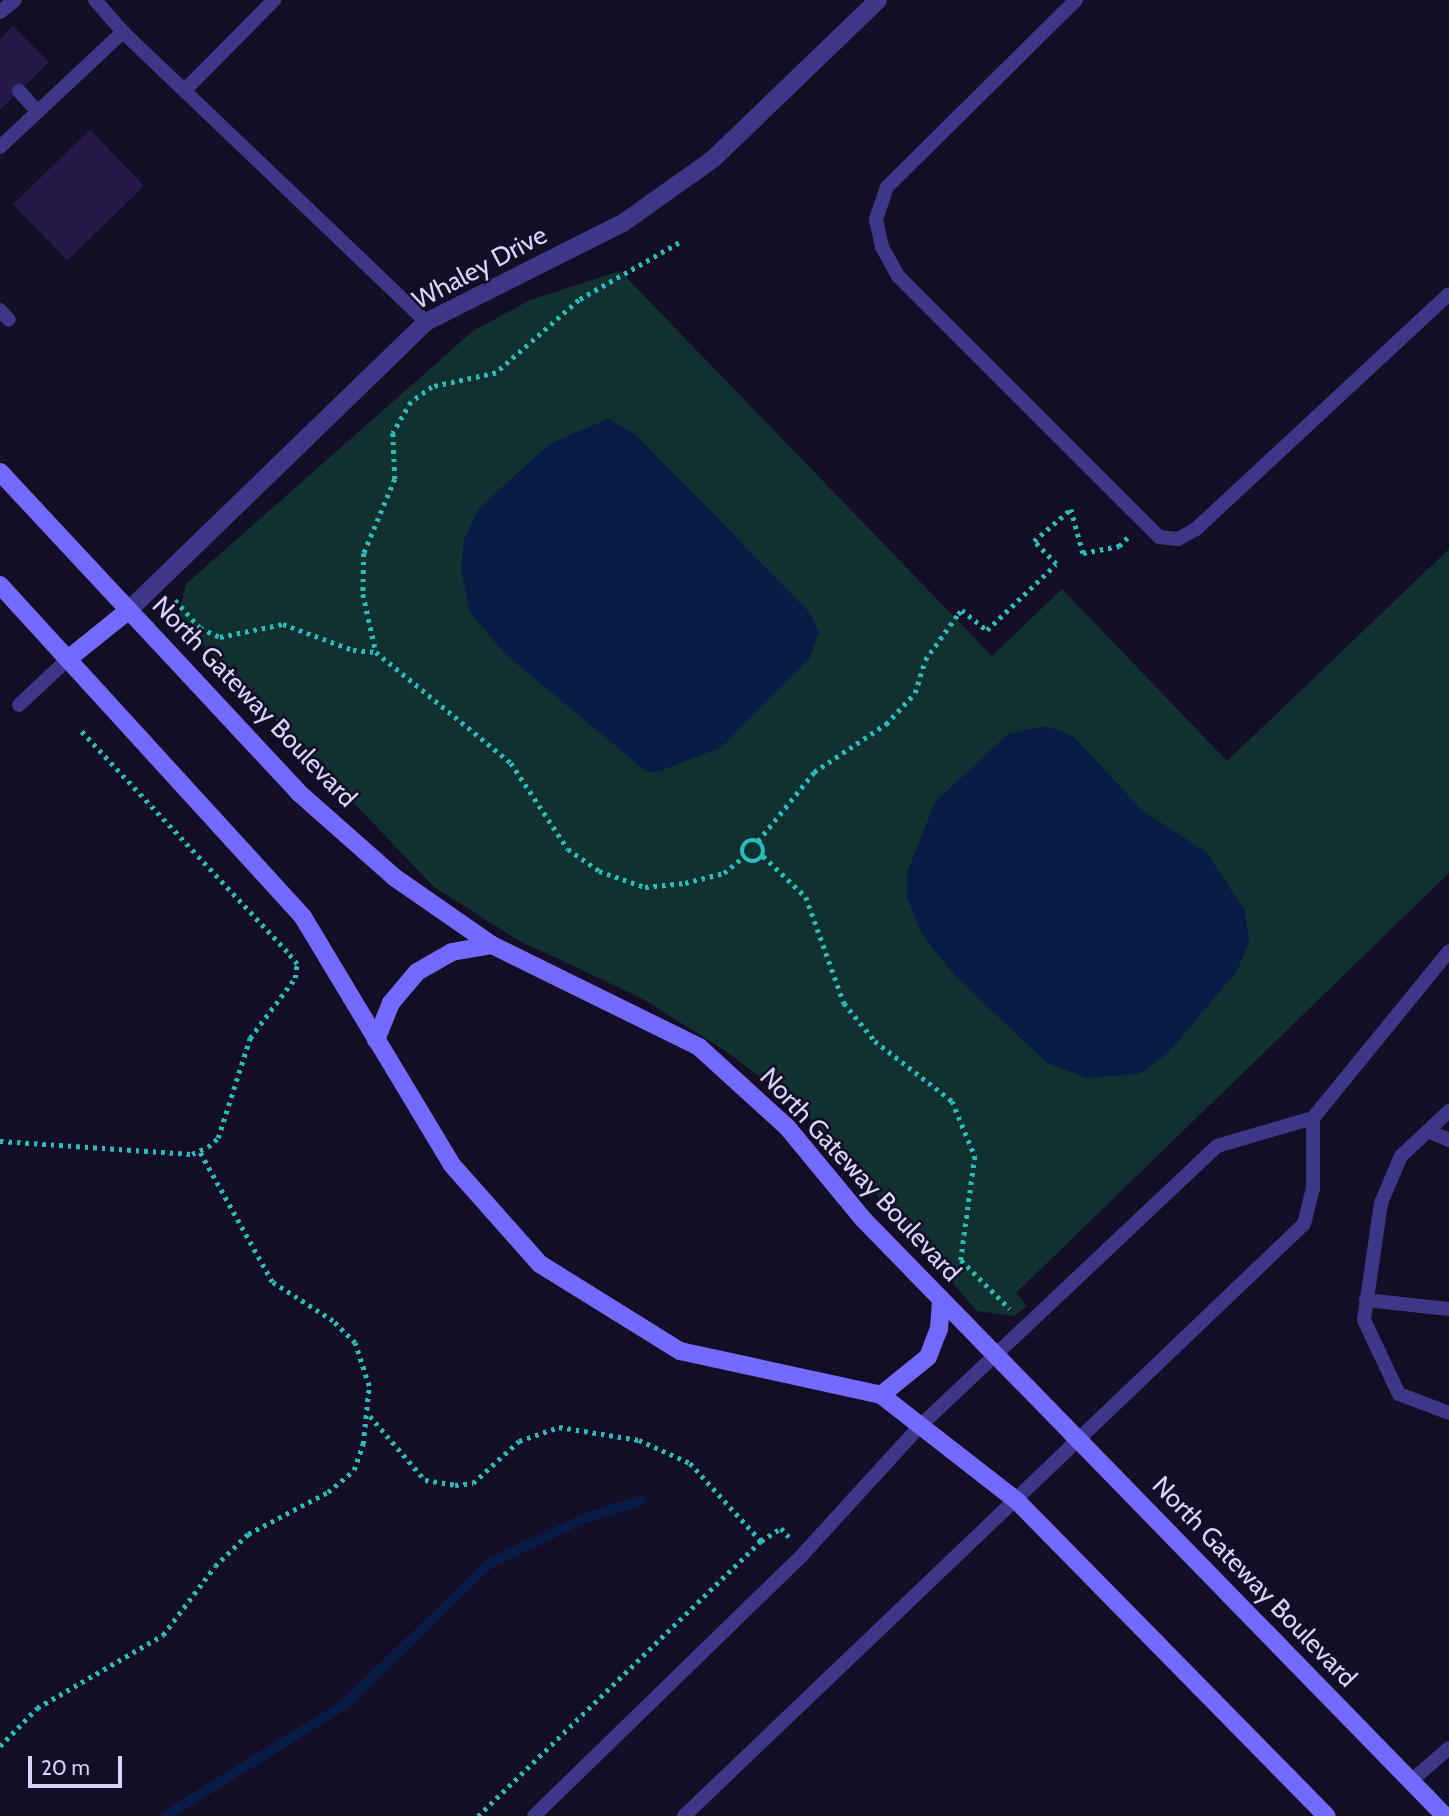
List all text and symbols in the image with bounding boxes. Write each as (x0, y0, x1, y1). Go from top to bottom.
street label: Whaley Drive (407, 220, 553, 316)
street label: North Gateway Boulevard (145, 590, 363, 814)
street label: North Gateway Boulevard (753, 1062, 967, 1288)
street label: North Gateway Boulevard (1145, 1470, 1363, 1694)
scale bar (32, 1742, 126, 1786)
text: 20 m (41, 1755, 90, 1780)

